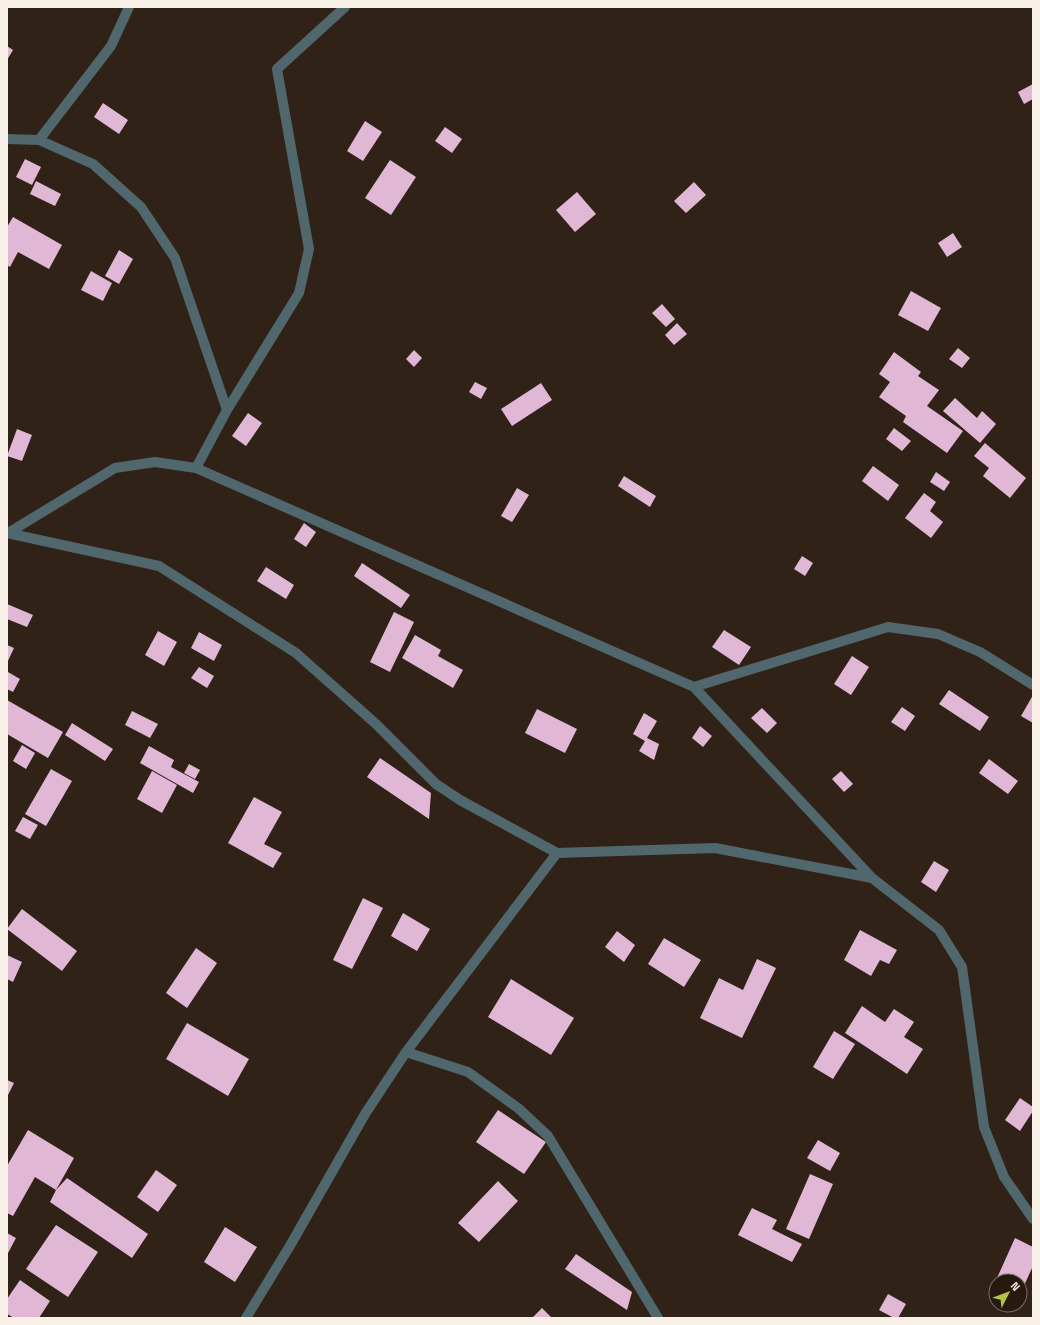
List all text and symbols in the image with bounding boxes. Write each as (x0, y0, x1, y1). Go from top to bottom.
north arrow (988, 1273, 1028, 1313)
text: N (1008, 1279, 1023, 1294)

